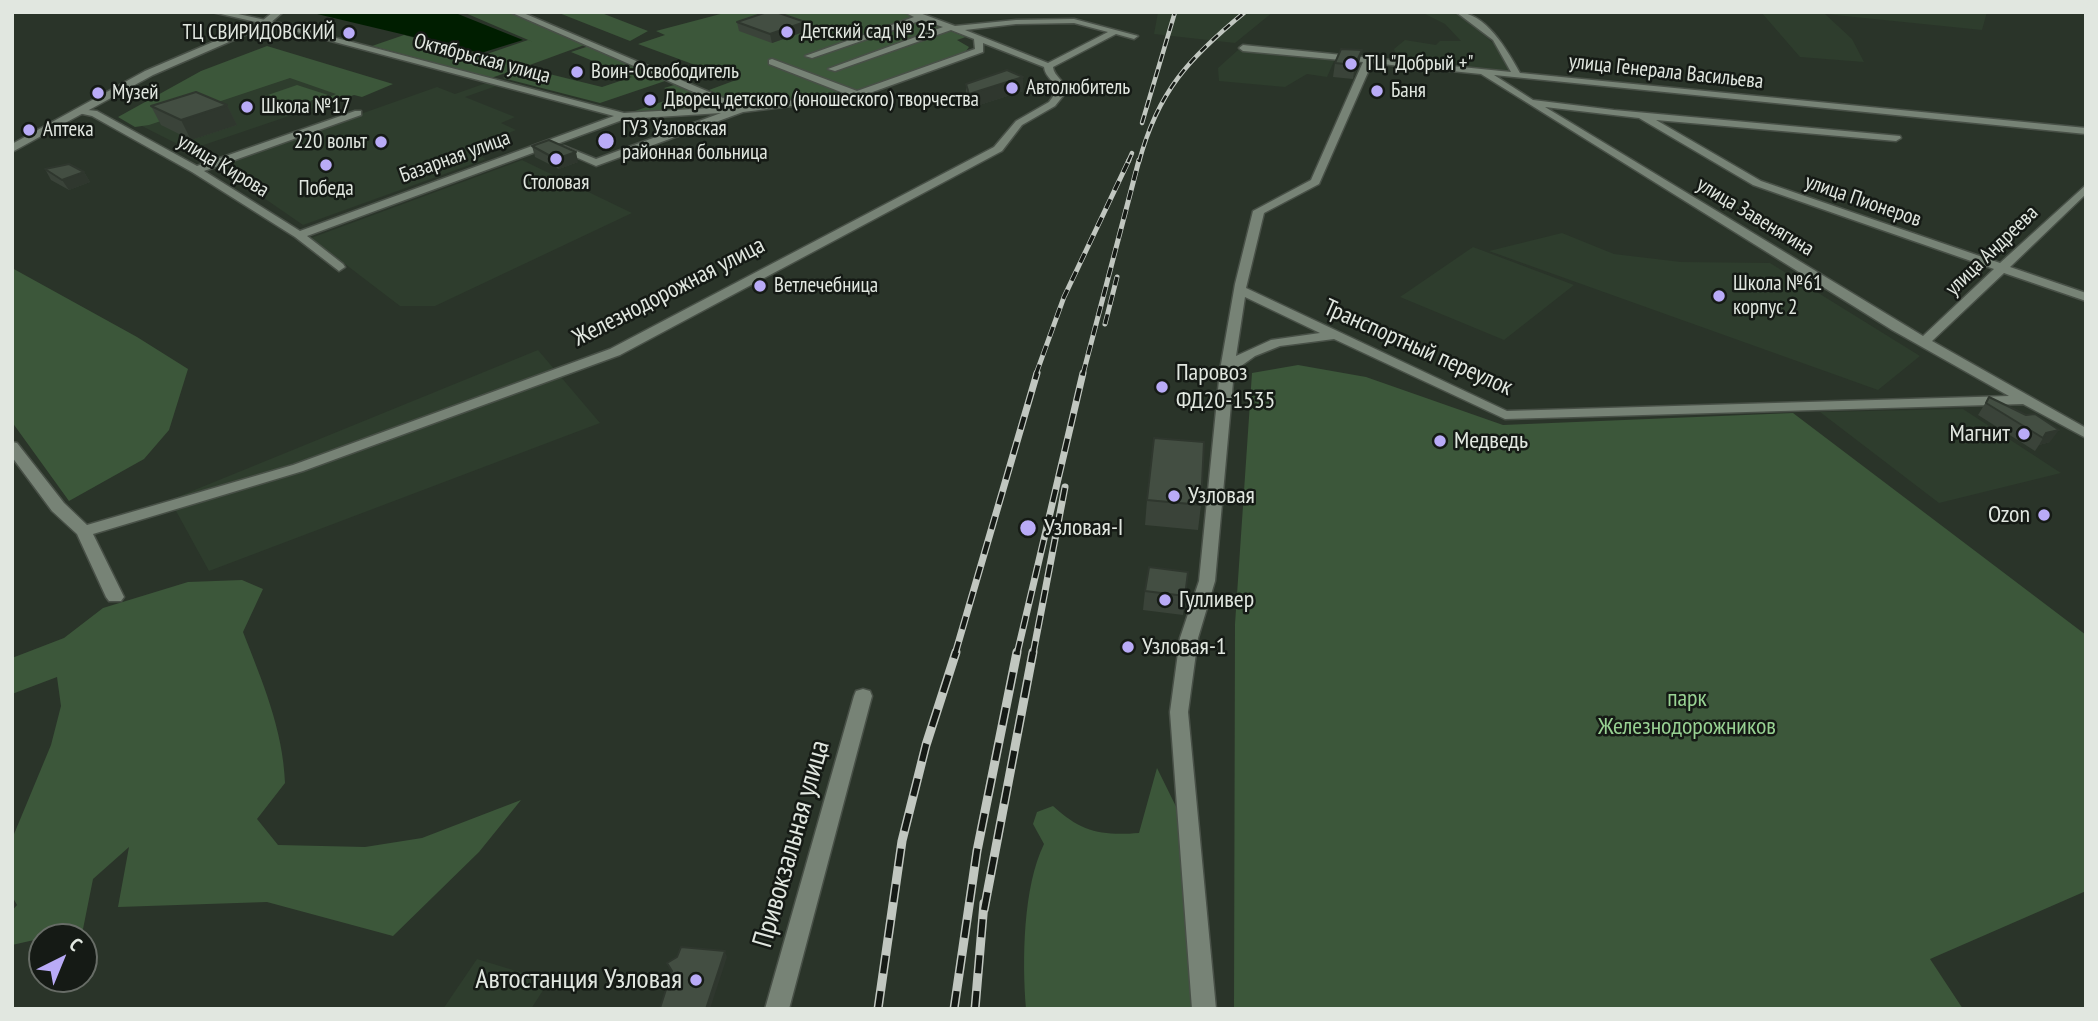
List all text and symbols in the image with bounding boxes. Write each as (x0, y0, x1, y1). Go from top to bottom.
place label: Детский сад № 25 (801, 19, 936, 45)
place label: ТЦ СВИРИДОВСКИЙ (183, 20, 335, 46)
marker: Детский сад № 25 (779, 24, 795, 40)
marker: ТЦ СВИРИДОВСКИЙ (341, 25, 357, 41)
street label: Октябрьская улица (411, 29, 553, 89)
street label: улица Генерала Васильева (1568, 49, 1764, 95)
place label: ТЦ "Добрый +" (1365, 51, 1473, 77)
marker: ТЦ "Добрый +" (1343, 56, 1359, 72)
place label: Воин-Освободитель (591, 59, 739, 85)
marker: Воин-Освободитель (569, 64, 585, 80)
place label: Автолюбитель (1026, 75, 1130, 101)
place label: Баня (1391, 78, 1426, 104)
place label: Музей (112, 80, 159, 106)
marker: Автолюбитель (1004, 80, 1020, 96)
marker: Баня (1369, 83, 1385, 99)
marker: Музей (90, 85, 106, 101)
place label: Дворец детского (юношеского) творчества (664, 87, 979, 113)
marker: Дворец детского (юношеского) творчества (642, 92, 658, 108)
place label: Школа №17 (261, 94, 350, 120)
marker: Школа №17 (239, 99, 255, 115)
place label: ГУЗ Узловская районная больница (622, 116, 768, 166)
place label: Аптека (43, 117, 94, 143)
marker: Аптека (21, 122, 37, 138)
street label: Базарная улица (396, 125, 514, 189)
street label: улица Кирова (173, 129, 273, 203)
place label: 220 вольт (294, 129, 367, 155)
marker: ГУЗ Узловская районная больница (596, 131, 616, 151)
marker: 220 вольт (373, 134, 389, 150)
marker: Столовая (548, 151, 564, 167)
marker: Победа (318, 157, 334, 173)
street label: улица Пионеров (1802, 169, 1924, 233)
place label: Столовая (523, 170, 589, 196)
street label: улица Завенягина (1692, 172, 1818, 262)
place label: Победа (298, 176, 354, 202)
street label: улица Андреева (1940, 201, 2044, 301)
street label: Железнодорожная улица (568, 231, 770, 353)
place label: Школа №61 корпус 2 (1733, 271, 1822, 321)
place label: Ветлечебница (774, 273, 878, 299)
marker: Ветлечебница (752, 278, 768, 294)
marker: Школа №61 корпус 2 (1711, 288, 1727, 304)
street label: Транспортный переулок (1319, 293, 1517, 403)
place label: Паровоз ФД20-1535 (1176, 359, 1275, 415)
marker: Паровоз ФД20-1535 (1154, 379, 1170, 395)
place label: Магнит (1949, 420, 2010, 448)
marker: Магнит (2016, 426, 2032, 442)
place label: Медведь (1454, 427, 1528, 455)
marker: Медведь (1432, 433, 1448, 449)
place label: Узловая (1188, 482, 1255, 510)
marker: Узловая (1166, 488, 1182, 504)
place label: Ozon (1988, 501, 2030, 529)
marker: Ozon (2036, 507, 2052, 523)
place label: Узловая-I (1044, 514, 1123, 542)
marker: Узловая-I (1018, 518, 1038, 538)
place label: Гулливер (1179, 586, 1254, 614)
marker: Гулливер (1157, 592, 1173, 608)
place label: Узловая-1 (1142, 633, 1227, 661)
marker: Узловая-1 (1120, 639, 1136, 655)
park label: парк Железнодорожников (1598, 685, 1776, 741)
street label: Привокзальная улица (746, 737, 838, 951)
north arrow (28, 923, 98, 993)
text: С (65, 932, 87, 956)
place label: Автостанция Узловая (475, 963, 682, 997)
marker: Автостанция Узловая (688, 972, 704, 988)

